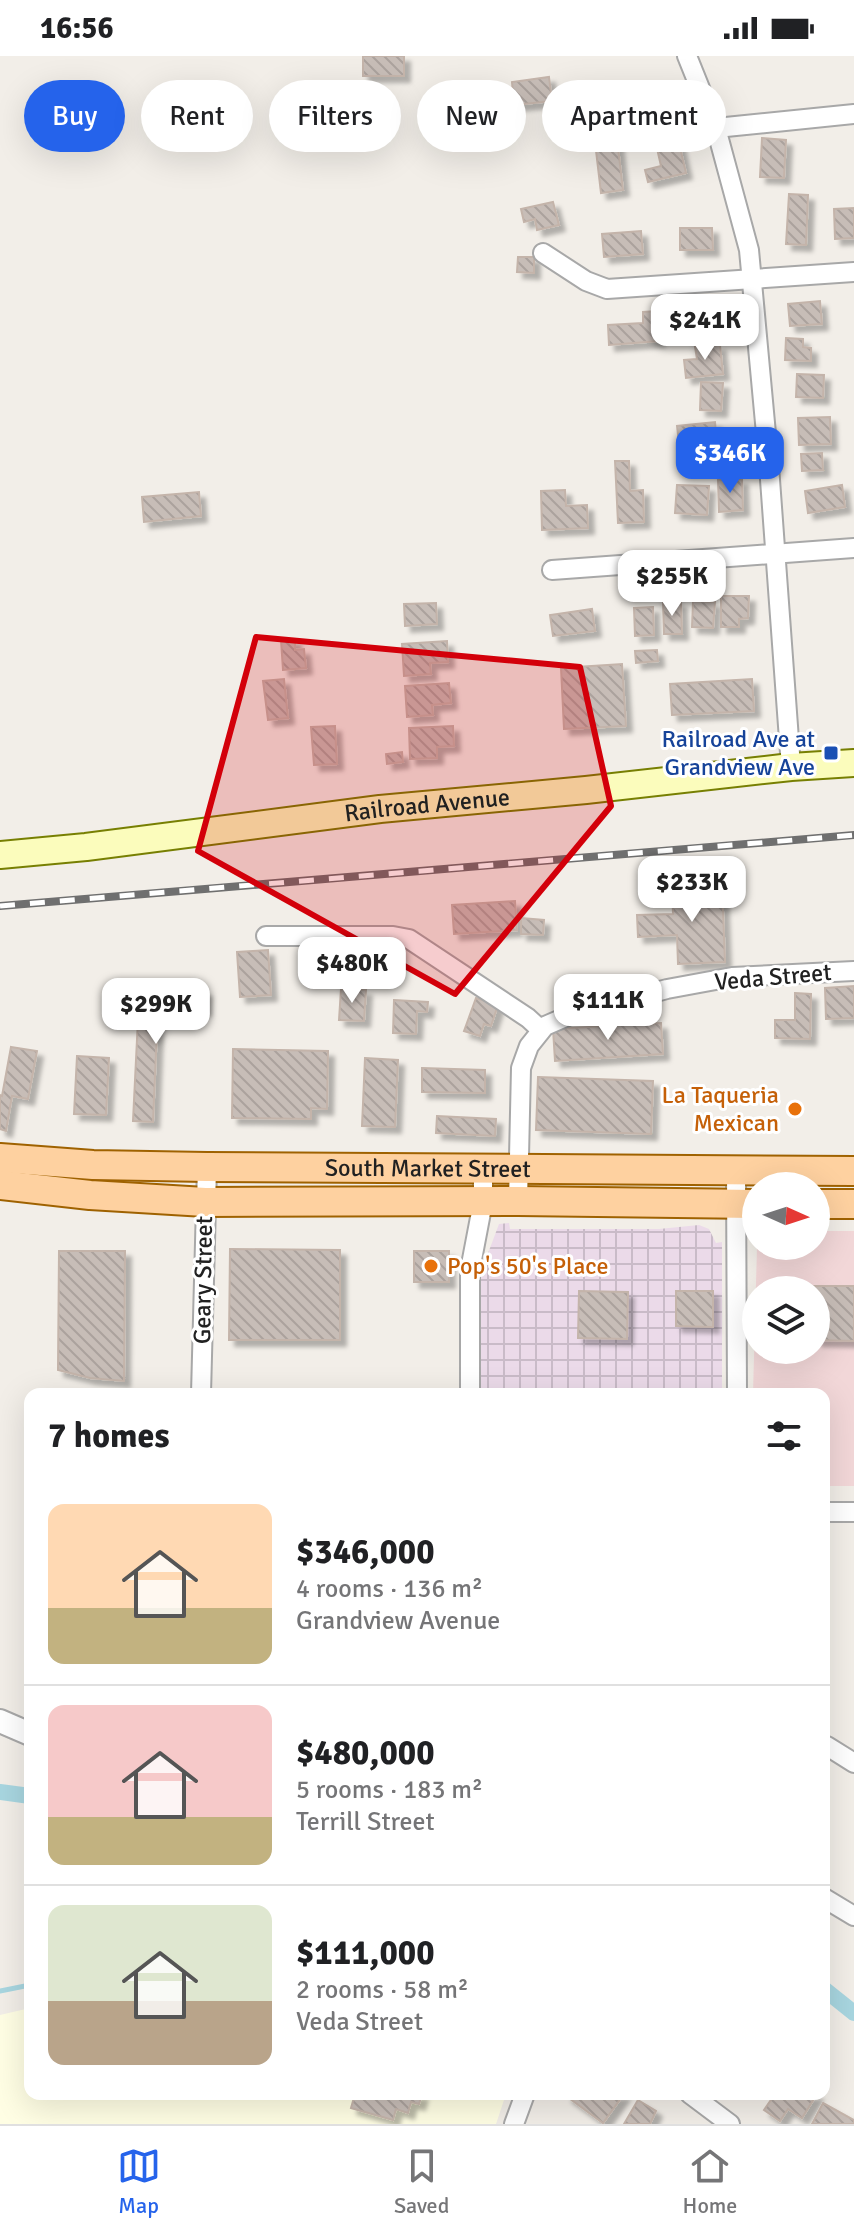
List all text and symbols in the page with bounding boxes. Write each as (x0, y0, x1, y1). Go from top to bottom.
text: 16:56 (40, 10, 114, 47)
chip: Buy (24, 80, 125, 152)
chip: Rent (141, 80, 253, 152)
chip: Filters (269, 80, 401, 152)
chip: New (417, 80, 526, 152)
chip: Apartment (542, 80, 726, 152)
pin: $241K (649, 294, 761, 362)
text: $241K (669, 304, 741, 336)
pin: $346K (674, 427, 786, 495)
text: $346K (694, 437, 766, 469)
pin: $255K (616, 550, 728, 618)
text: $255K (636, 560, 708, 592)
place label: Railroad Ave at Grandview Ave (662, 724, 815, 782)
marker: Railroad Ave at Grandview Ave (822, 744, 840, 762)
street label: Railroad Avenue (343, 782, 511, 828)
pin: $233K (636, 856, 748, 924)
text: $233K (656, 866, 728, 898)
pin: $480K (296, 937, 408, 1005)
text: $480K (316, 947, 388, 979)
street label: Veda Street (713, 957, 833, 997)
pin: $111K (552, 974, 664, 1042)
pin: $299K (100, 978, 212, 1046)
text: $111K (572, 984, 644, 1016)
text: $299K (120, 988, 192, 1020)
place label: La Taqueria Mexican (661, 1080, 779, 1138)
marker: La Taqueria Mexican (786, 1100, 804, 1118)
street label: South Market Street (325, 1153, 531, 1184)
north arrow (742, 1172, 830, 1260)
map controls (742, 1172, 830, 1364)
street label: Geary Street (187, 1216, 219, 1344)
place label: Pop's 50's Place (447, 1251, 608, 1281)
marker: Pop's 50's Place (422, 1257, 440, 1275)
button: layers (742, 1276, 830, 1364)
icon: filters (762, 1414, 806, 1458)
text: 7 homes (48, 1415, 169, 1457)
text: $346,000 (296, 1531, 435, 1573)
icon: home (112, 1536, 208, 1632)
text: 4 rooms · 136 m² (296, 1573, 483, 1605)
text: Grandview Avenue (296, 1605, 500, 1637)
text: $480,000 (296, 1732, 435, 1774)
icon: home (112, 1737, 208, 1833)
text: 5 rooms · 183 m² (296, 1774, 483, 1806)
text: Terrill Street (296, 1806, 435, 1838)
text: $111,000 (296, 1932, 435, 1974)
icon: home (112, 1937, 208, 2033)
text: 2 rooms · 58 m² (296, 1974, 469, 2006)
text: Veda Street (296, 2006, 423, 2038)
tab: Map (117, 2144, 161, 2219)
tab: Saved (394, 2144, 449, 2219)
tab: Home (683, 2144, 737, 2219)

